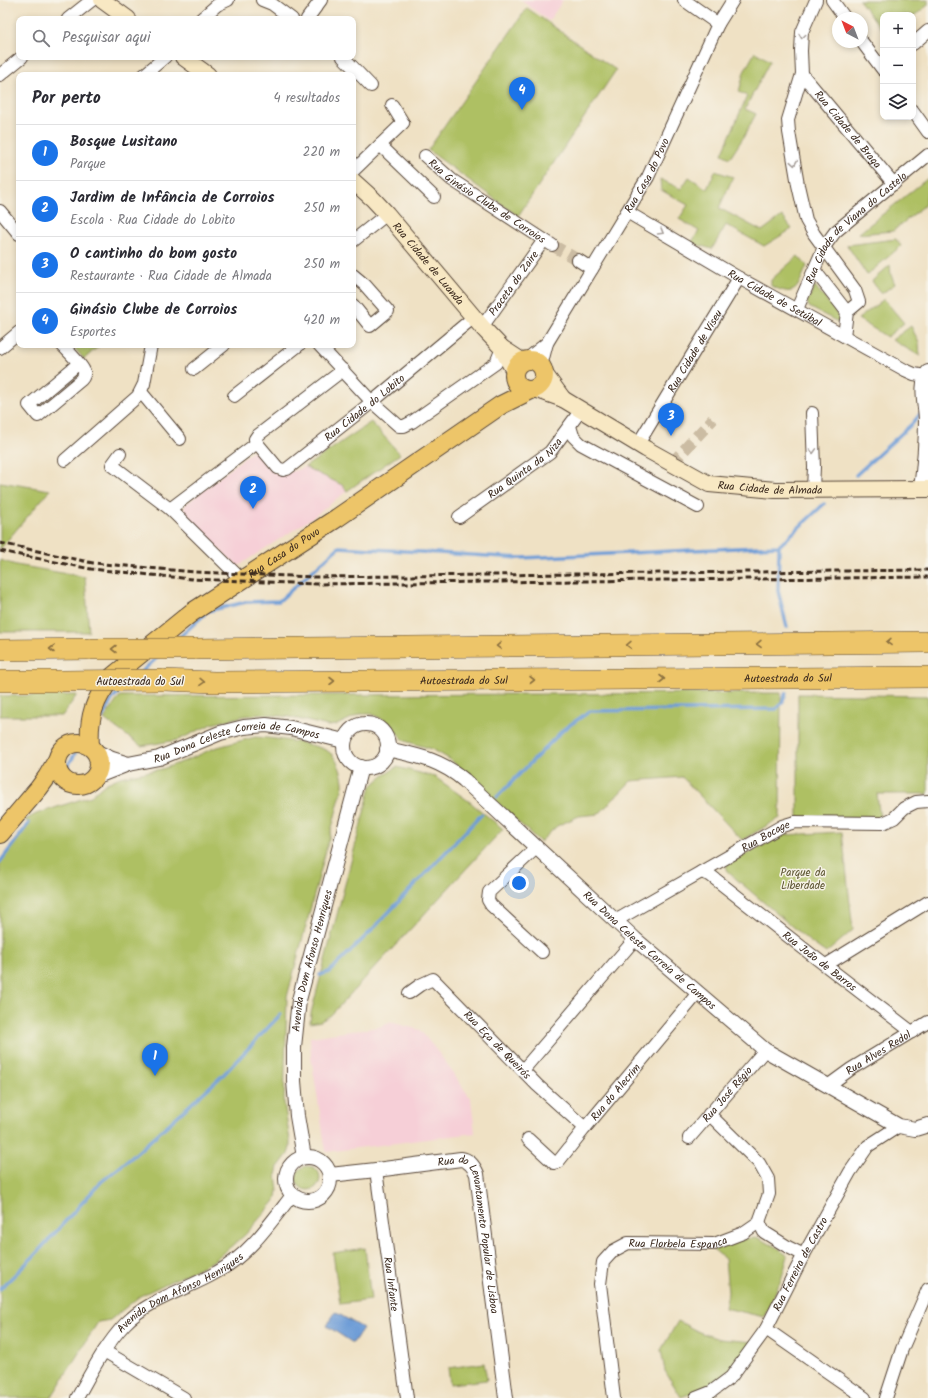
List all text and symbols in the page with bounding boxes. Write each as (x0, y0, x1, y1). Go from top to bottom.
north arrow (832, 12, 868, 48)
map controls (880, 12, 916, 120)
button: + (880, 12, 916, 48)
search box (16, 16, 356, 60)
text: Pesquisar aqui (62, 26, 151, 50)
icon: search (30, 27, 52, 49)
one-way arrow (798, 33, 807, 39)
button: − (880, 48, 916, 84)
pin: 4 (509, 77, 535, 110)
button: layers (880, 84, 916, 120)
text: Por perto (32, 85, 101, 112)
street label: Rua Cidade de Braga (809, 87, 886, 173)
text: 4 resultados (273, 88, 340, 109)
text: Bosque Lusitano (70, 130, 177, 154)
street label: Rua Casa do Povo (620, 135, 675, 217)
text: 1 (43, 142, 47, 163)
text: 220 m (303, 142, 340, 163)
text: Parque (70, 154, 106, 175)
street label: Rua Ginásio Clube de Corroios (424, 155, 549, 249)
one-way arrow (789, 160, 798, 166)
street label: Rua Cidade de Viana do Castelo (801, 168, 911, 287)
text: Jardim de Infância de Corroios (70, 186, 275, 210)
text: 2 (41, 198, 49, 219)
text: 250 m (303, 198, 340, 219)
text: Escola · Rua Cidade do Lobito (70, 210, 235, 231)
street label: Rua Cidade de Luanda (387, 218, 468, 310)
one-way arrow (657, 227, 664, 234)
text: O cantinho do bom gosto (70, 242, 237, 266)
street label: Praceta do Zaire (485, 247, 544, 320)
text: 3 (41, 254, 49, 275)
text: 250 m (303, 254, 340, 275)
street label: Rua Cidade de Setúbal (724, 265, 825, 332)
text: Restaurante · Rua Cidade de Almada (70, 266, 272, 287)
text: Ginásio Clube de Corroios (70, 298, 237, 322)
street label: Rua Cidade de Viseu (663, 306, 728, 396)
text: 4 (41, 310, 49, 331)
text: 420 m (303, 310, 340, 331)
text: Esportes (70, 322, 116, 343)
street label: Rua Cidade do Lobito (321, 370, 409, 447)
pin: 3 (658, 403, 684, 436)
street label: Rua Quinta da Niza (484, 435, 567, 504)
one-way arrow (809, 448, 818, 454)
pin: 2 (240, 476, 266, 509)
street label: Rua Cidade de Almada (717, 477, 823, 500)
street label: Rua Casa do Povo (245, 523, 324, 584)
one-way arrow (886, 638, 892, 646)
one-way arrow (756, 640, 762, 648)
one-way arrow (626, 641, 632, 649)
one-way arrow (496, 642, 502, 650)
one-way arrow (49, 645, 55, 653)
one-way arrow (111, 645, 117, 653)
street label: Autoestrada do Sul (744, 670, 832, 688)
street label: Autoestrada do Sul (420, 672, 508, 691)
street label: Autoestrada do Sul (96, 673, 184, 691)
one-way arrow (659, 675, 665, 683)
one-way arrow (529, 676, 535, 684)
one-way arrow (199, 677, 205, 686)
one-way arrow (329, 677, 335, 685)
street label: Rua Dona Celeste Correia de Campos (152, 717, 322, 769)
street label: Rua Bocage (738, 816, 792, 857)
park label: Parque da Liberdade (780, 864, 826, 895)
your location (509, 873, 529, 893)
street label: Rua Dona Celeste Correia de Campos (578, 887, 720, 1015)
street label: Avenida Dom Afonso Henriques (288, 888, 338, 1033)
street label: Rua João de Barros (778, 927, 861, 997)
street label: Rua Eça de Queirós (459, 1007, 535, 1084)
street label: Rua Alves Redol (842, 1026, 915, 1080)
pin: 1 (142, 1043, 168, 1076)
street label: Rua do Alecrim (586, 1060, 646, 1125)
street label: Rua José Régio (698, 1063, 757, 1127)
street label: Rua do Levantamento Popular de Lisboa (437, 1151, 503, 1315)
street label: Rua Ferreira de Castro (768, 1214, 833, 1315)
street label: Rua Florbela Espanca (628, 1232, 730, 1254)
street label: Avenida Dom Afonso Henriques (113, 1248, 248, 1337)
street label: Rua Infante (378, 1256, 403, 1313)

